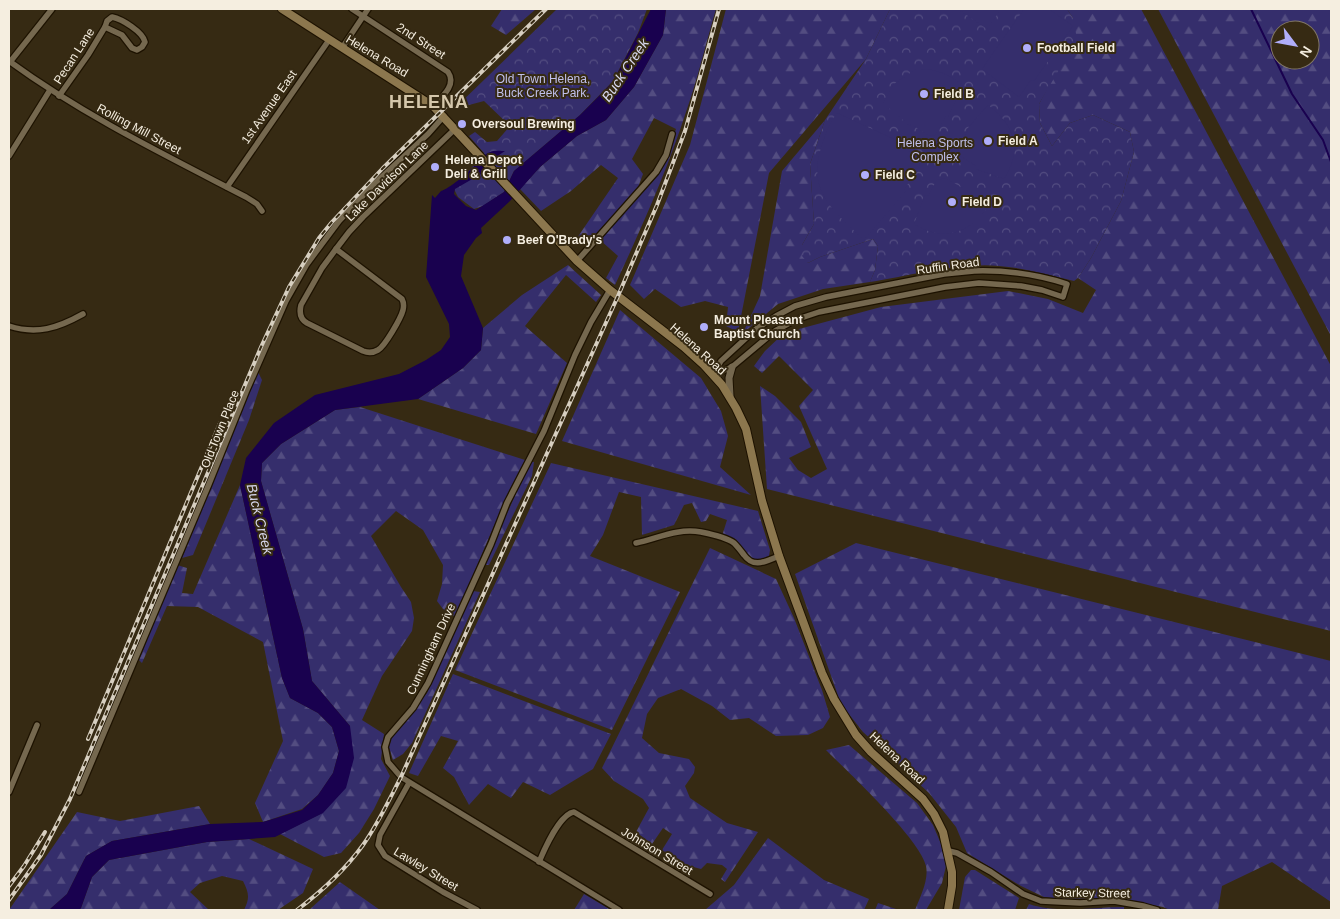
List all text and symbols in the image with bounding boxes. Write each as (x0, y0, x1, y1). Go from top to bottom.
street label: 2nd Street (394, 20, 449, 62)
north arrow (1270, 20, 1320, 70)
street label: Pecan Lane (51, 25, 97, 87)
street label: Helena Road (343, 32, 411, 80)
water label: Buck Creek (598, 35, 652, 104)
place label: Football Field (1037, 41, 1115, 55)
marker: Football Field (1021, 42, 1033, 54)
text: N (1297, 43, 1315, 60)
street label: 1st Avenue East (238, 67, 300, 146)
park label: Old Town Helena, Buck Creek Park. (496, 72, 590, 100)
place label: Field B (934, 87, 974, 101)
marker: Field B (918, 88, 930, 100)
district label: HELENA (389, 92, 469, 112)
street label: Rolling Mill Street (94, 101, 184, 157)
place label: Oversoul Brewing (472, 117, 575, 131)
marker: Oversoul Brewing (456, 118, 468, 130)
place label: Field A (998, 134, 1038, 148)
marker: Field A (982, 135, 994, 147)
park label: Helena Sports Complex (897, 136, 973, 164)
street label: Lake Davidson Lane (343, 138, 431, 224)
place label: Helena Depot Deli & Grill (445, 153, 522, 181)
marker: Helena Depot Deli & Grill (429, 161, 441, 173)
place label: Field C (875, 168, 915, 182)
marker: Field C (859, 169, 871, 181)
place label: Field D (962, 195, 1002, 209)
marker: Field D (946, 196, 958, 208)
place label: Beef O'Brady's (517, 233, 602, 247)
marker: Beef O'Brady's (501, 234, 513, 246)
street label: Ruffin Road (916, 255, 980, 277)
place label: Mount Pleasant Baptist Church (714, 313, 803, 341)
street label: Helena Road (667, 320, 729, 378)
marker: Mount Pleasant Baptist Church (698, 321, 710, 333)
street label: Old Town Place (198, 388, 242, 470)
water label: Buck Creek (243, 482, 277, 557)
street label: Cunningham Drive (404, 601, 458, 697)
street label: Helena Road (867, 729, 927, 787)
street label: Johnson Street (619, 824, 696, 878)
street label: Lawley Street (391, 844, 461, 894)
street label: Starkey Street (1054, 885, 1131, 901)

